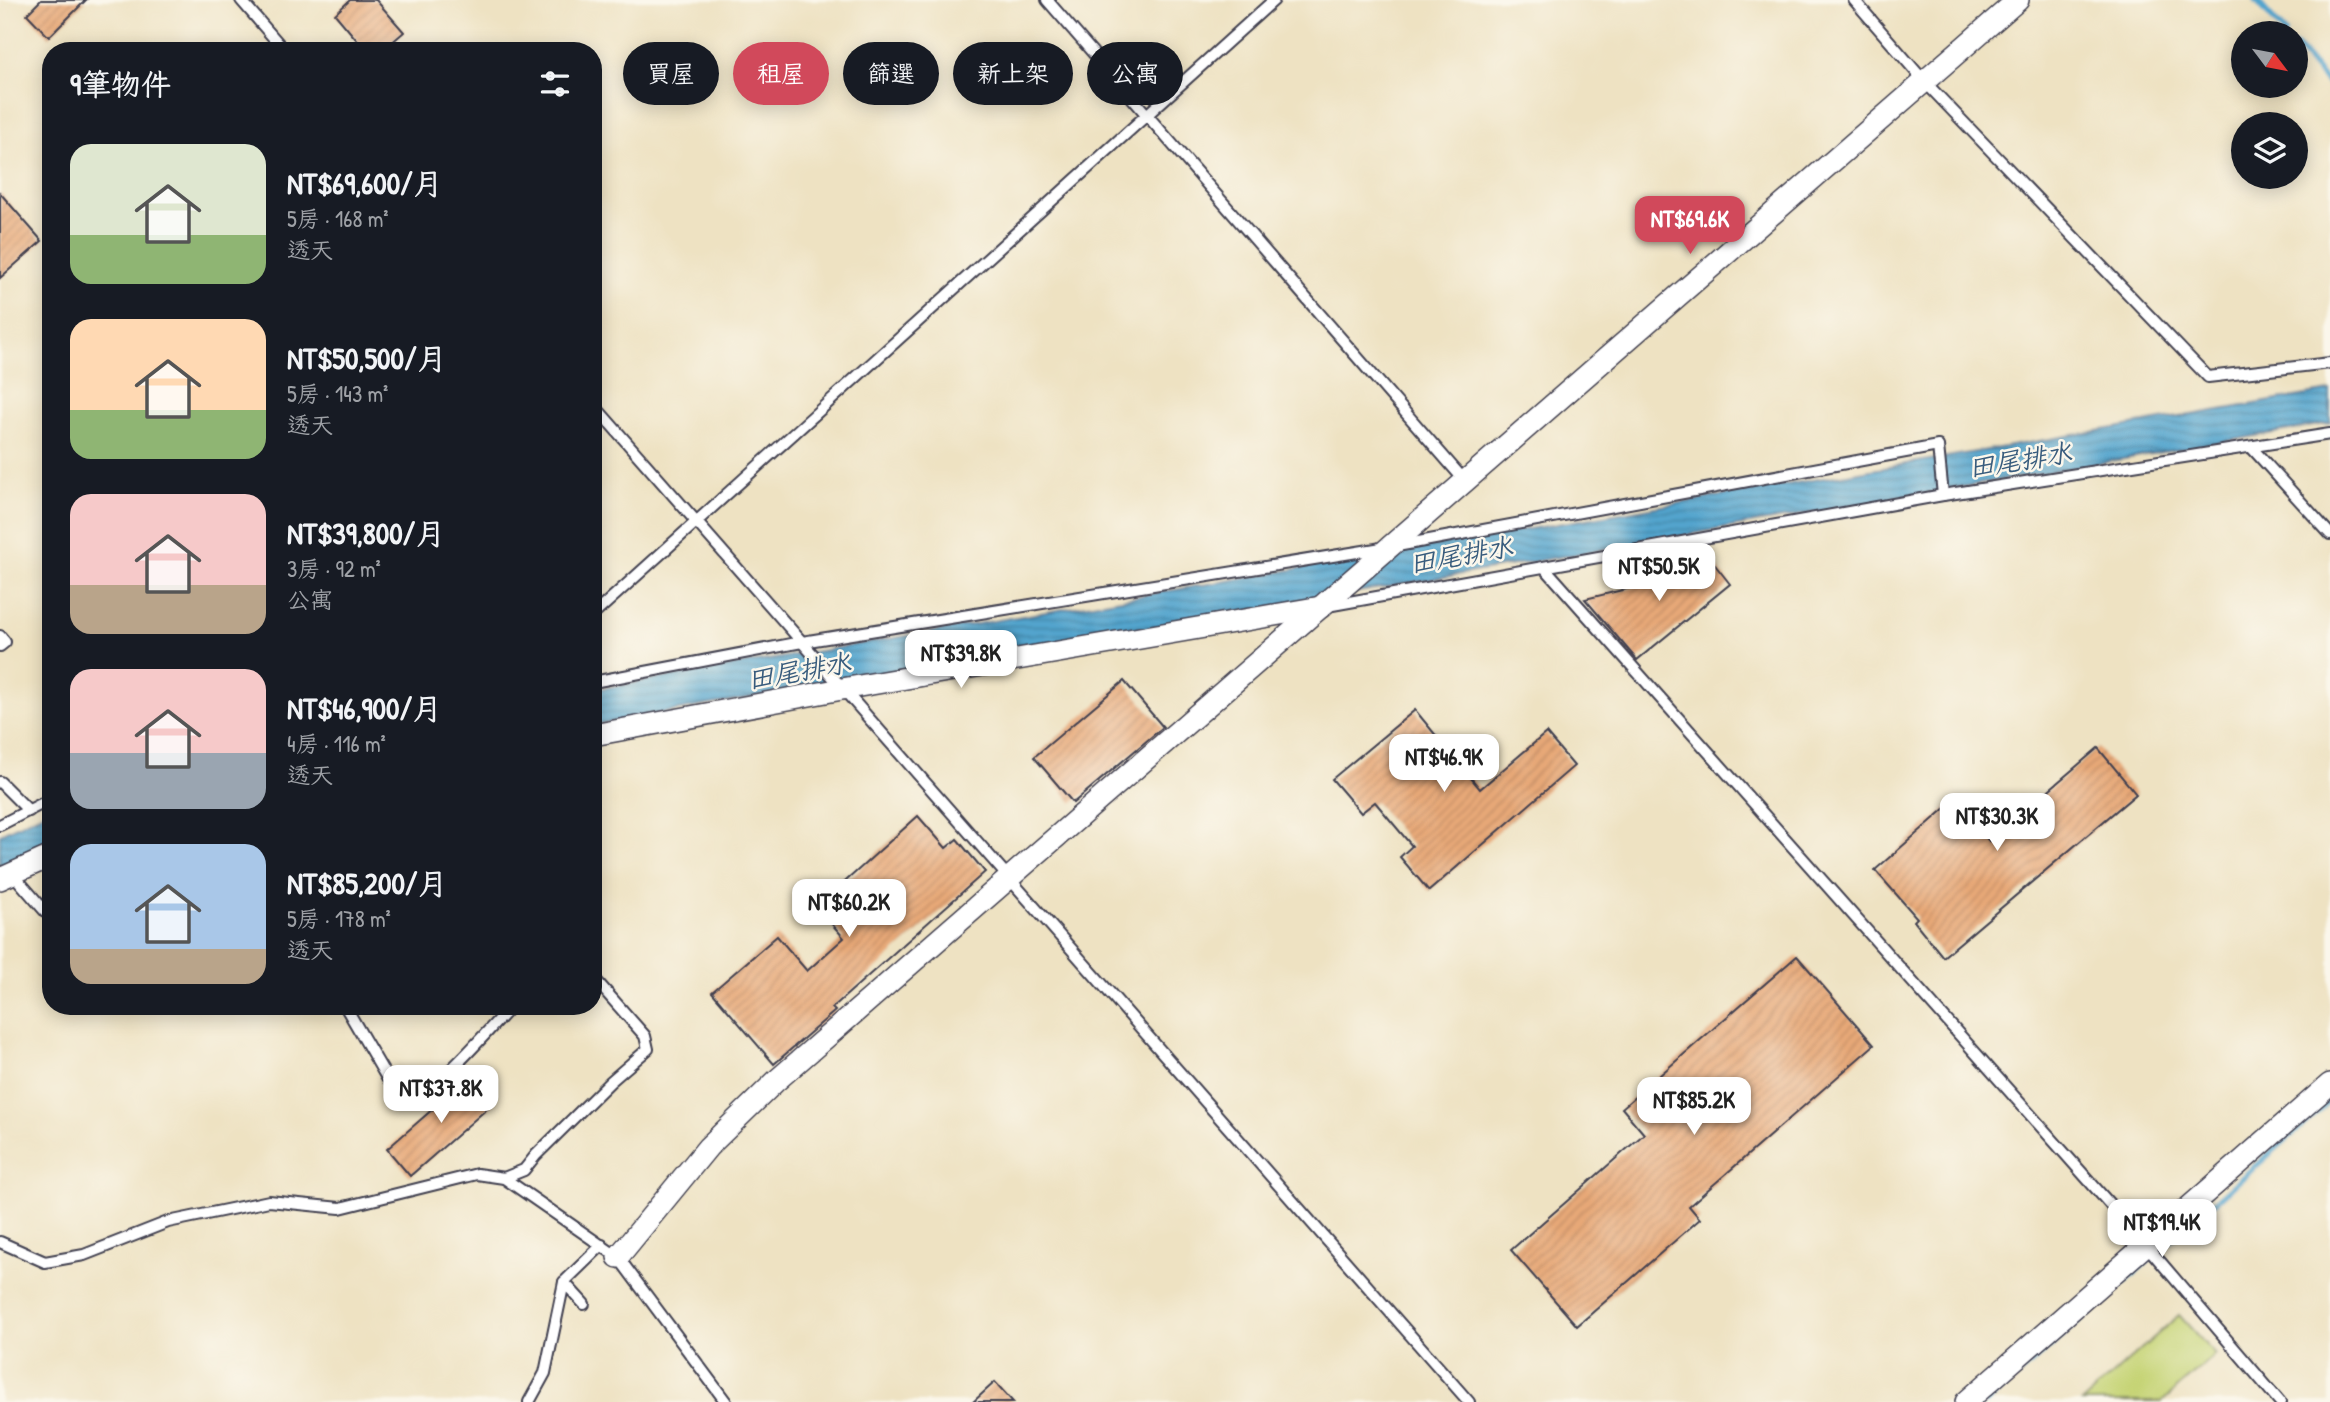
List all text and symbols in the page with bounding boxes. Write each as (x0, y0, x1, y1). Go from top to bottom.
north arrow (2231, 21, 2308, 98)
map controls (2231, 21, 2308, 189)
chip: 買屋 (623, 42, 719, 105)
chip: 租屋 (733, 42, 829, 105)
chip: 篩選 (843, 42, 939, 105)
chip: 新上架 (953, 42, 1073, 105)
chip: 公寓 (1087, 42, 1183, 105)
text: 9筆物件 (70, 64, 171, 104)
icon: filters (536, 65, 574, 103)
button: layers (2231, 112, 2308, 189)
text: NT$69,600/月 (287, 163, 443, 203)
icon: home (126, 172, 210, 256)
pin: NT$69.6K (1618, 196, 1762, 256)
text: 5房 · 168 m² (287, 203, 389, 234)
text: NT$69.6K (1651, 203, 1729, 234)
text: 透天 (287, 234, 333, 265)
text: NT$50,500/月 (287, 338, 447, 378)
icon: home (126, 347, 210, 431)
text: 5房 · 143 m² (287, 378, 388, 409)
text: 透天 (287, 409, 333, 440)
water label: 田尾排水 (1966, 434, 2075, 485)
text: NT$39,800/月 (287, 513, 445, 553)
icon: home (126, 522, 210, 606)
water label: 田尾排水 (1407, 528, 1516, 581)
pin: NT$50.5K (1587, 544, 1731, 603)
text: NT$50.5K (1618, 550, 1700, 581)
text: 3房 · 92 m² (287, 553, 381, 584)
text: 公寓 (287, 584, 333, 615)
pin: NT$39.8K (889, 630, 1033, 690)
text: NT$39.8K (921, 637, 1001, 668)
water label: 田尾排水 (745, 644, 854, 697)
text: NT$46,900/月 (287, 688, 442, 728)
icon: home (126, 697, 210, 781)
text: 4房 · 116 m² (287, 728, 386, 759)
pin: NT$46.9K (1372, 734, 1516, 794)
text: NT$46.9K (1405, 741, 1483, 772)
text: 透天 (287, 759, 333, 790)
pin: NT$30.3K (1925, 794, 2069, 853)
text: NT$30.3K (1956, 800, 2038, 831)
text: NT$85,200/月 (287, 863, 448, 903)
icon: home (126, 872, 210, 956)
pin: NT$60.2K (777, 880, 921, 939)
text: NT$60.2K (808, 886, 890, 917)
text: 5房 · 178 m² (287, 903, 391, 934)
text: 透天 (287, 934, 333, 965)
pin: NT$37.8K (369, 1066, 513, 1125)
text: NT$37.8K (399, 1072, 483, 1103)
pin: NT$85.2K (1622, 1078, 1766, 1137)
text: NT$85.2K (1653, 1084, 1735, 1115)
pin: NT$19.4K (2090, 1200, 2234, 1259)
text: NT$19.4K (2123, 1206, 2201, 1237)

